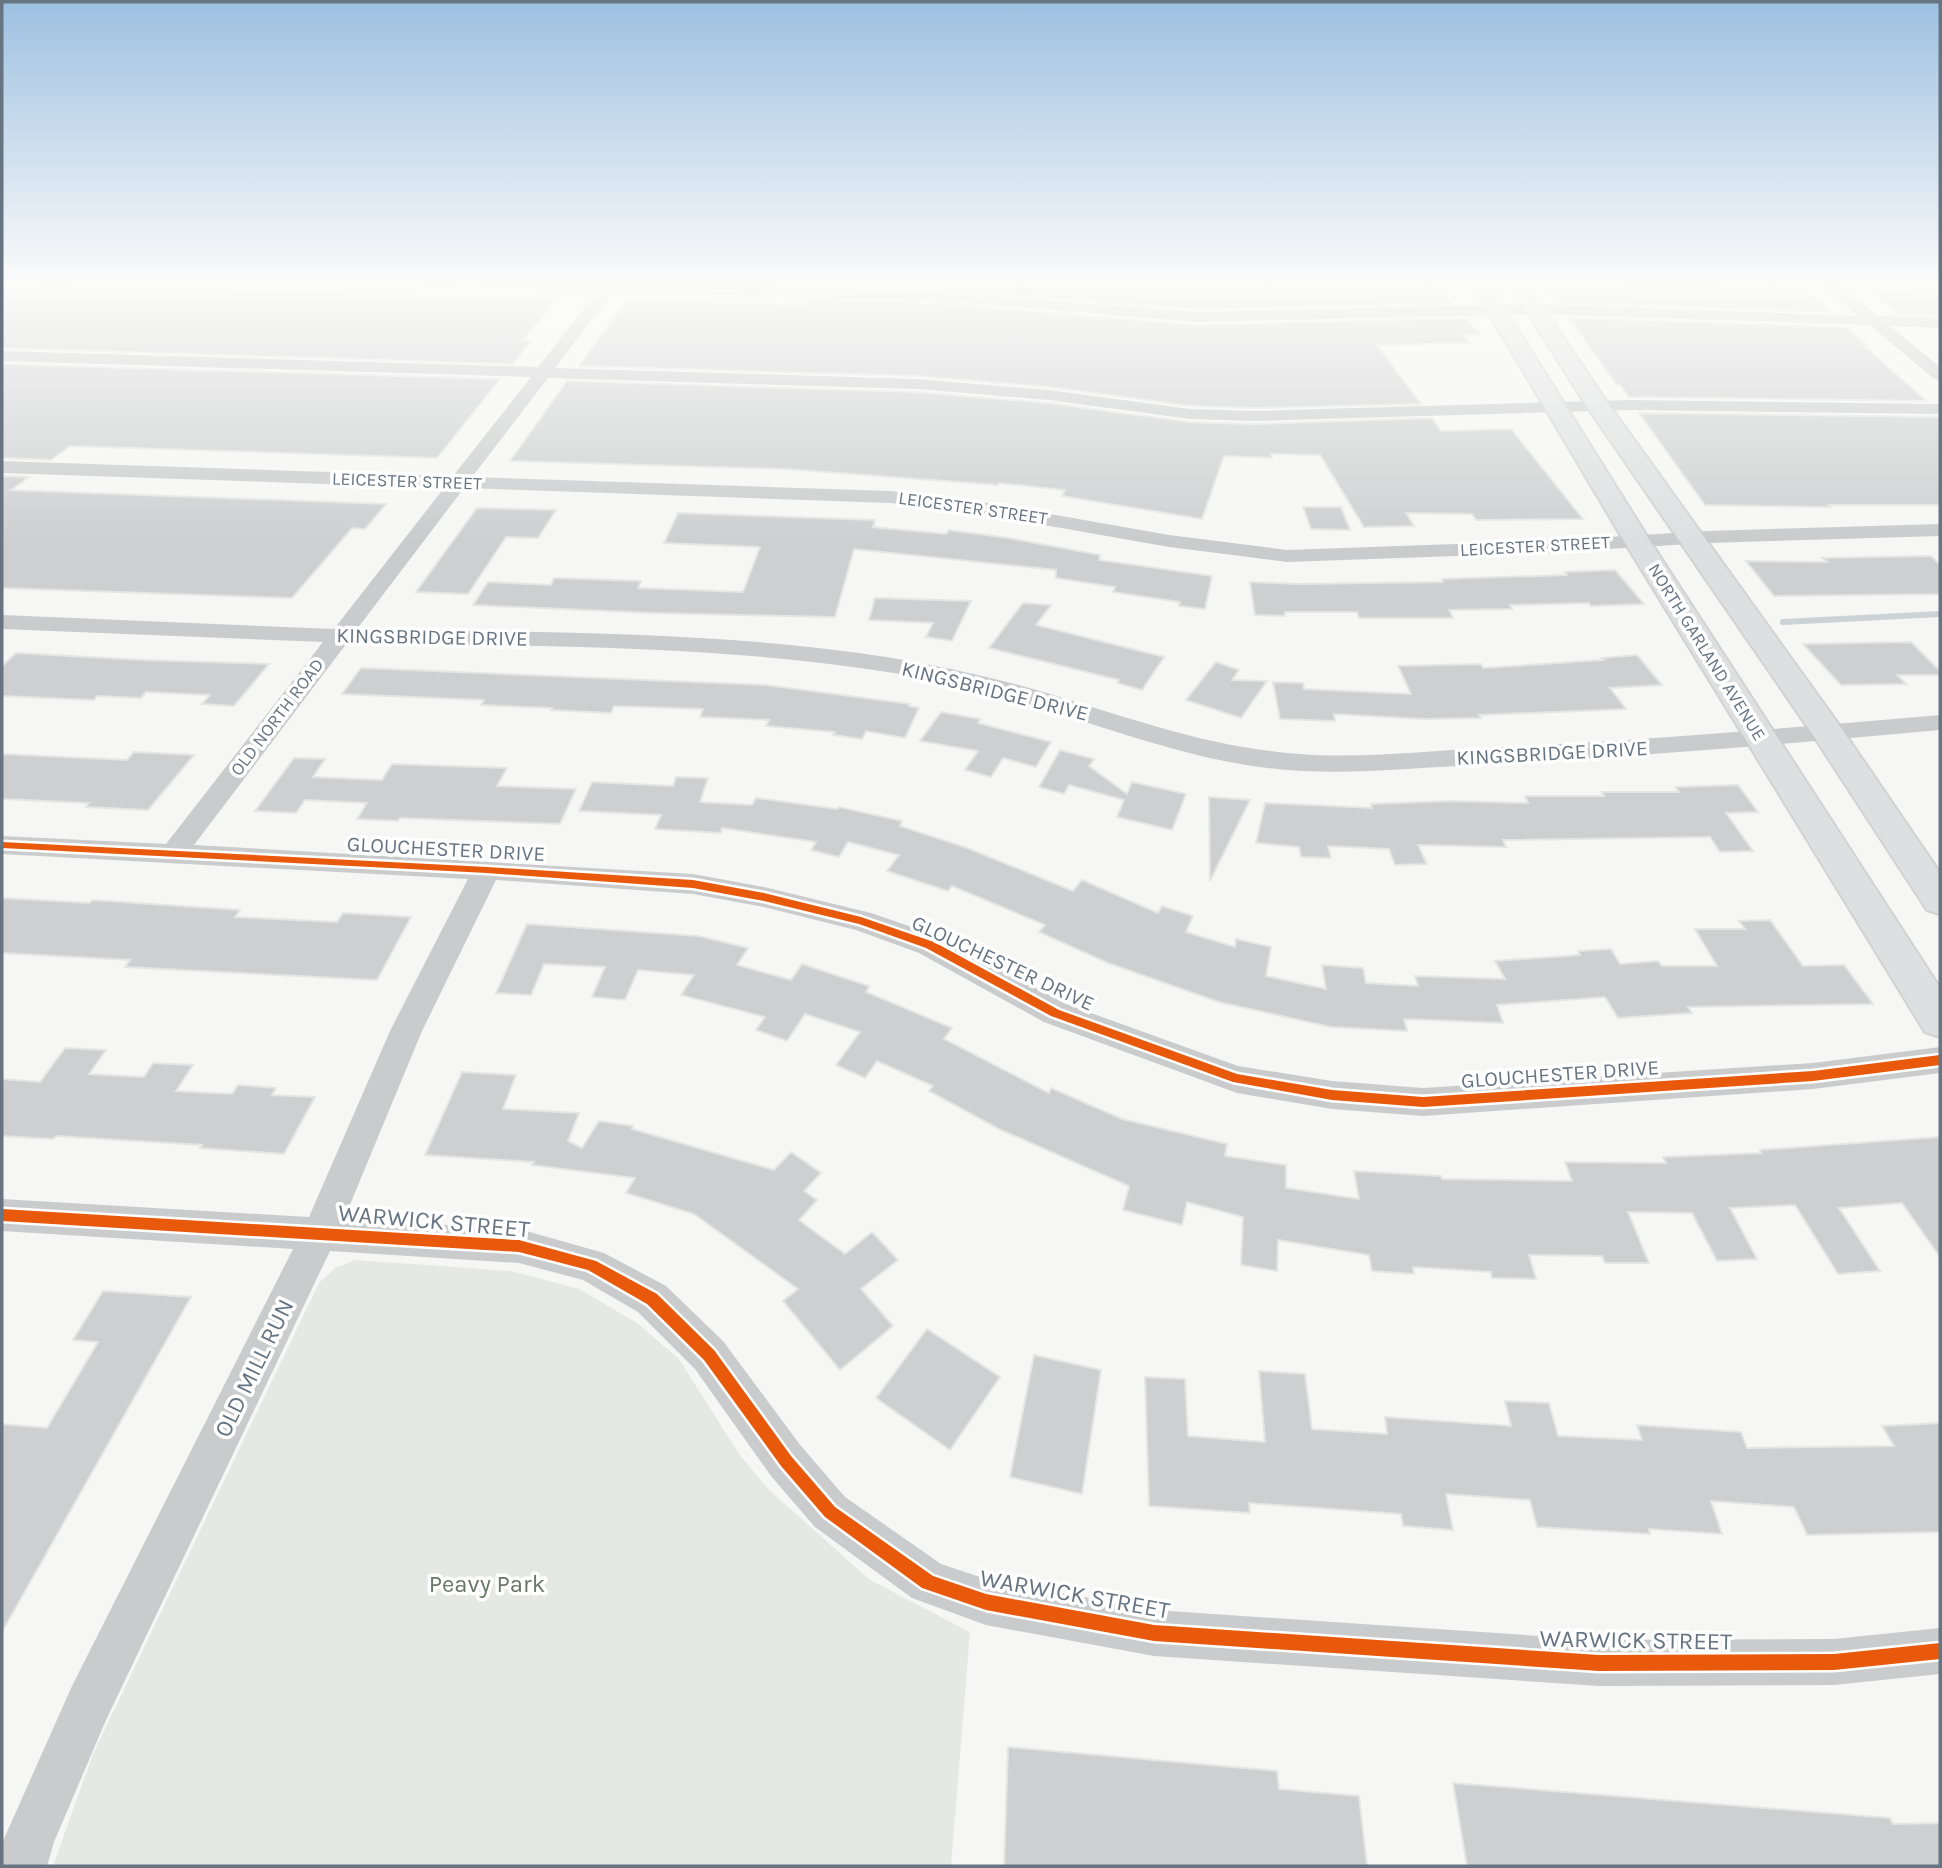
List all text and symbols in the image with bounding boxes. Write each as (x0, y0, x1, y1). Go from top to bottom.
street label: LEICESTER STREET (332, 467, 482, 495)
street label: LEICESTER STREET (897, 487, 1049, 529)
street label: LEICESTER STREET (1459, 531, 1611, 561)
street label: NORTH GARLAND AVENUE (1643, 559, 1771, 745)
street label: KINGSBRIDGE DRIVE (336, 623, 528, 651)
street label: OLD NORTH ROAD (226, 654, 328, 780)
street label: KINGSBRIDGE DRIVE (899, 656, 1091, 726)
street label: KINGSBRIDGE DRIVE (1456, 736, 1648, 770)
street label: GLOUCHESTER DRIVE (346, 832, 546, 866)
street label: GLOUCHESTER DRIVE (908, 910, 1098, 1016)
street label: GLOUCHESTER DRIVE (1460, 1055, 1660, 1093)
street label: WARWICK STREET (337, 1199, 531, 1243)
street label: OLD MILL RUN (208, 1294, 300, 1442)
street label: WARWICK STREET (978, 1563, 1172, 1625)
park label: Peavy Park (429, 1570, 545, 1598)
street label: WARWICK STREET (1539, 1624, 1733, 1656)

